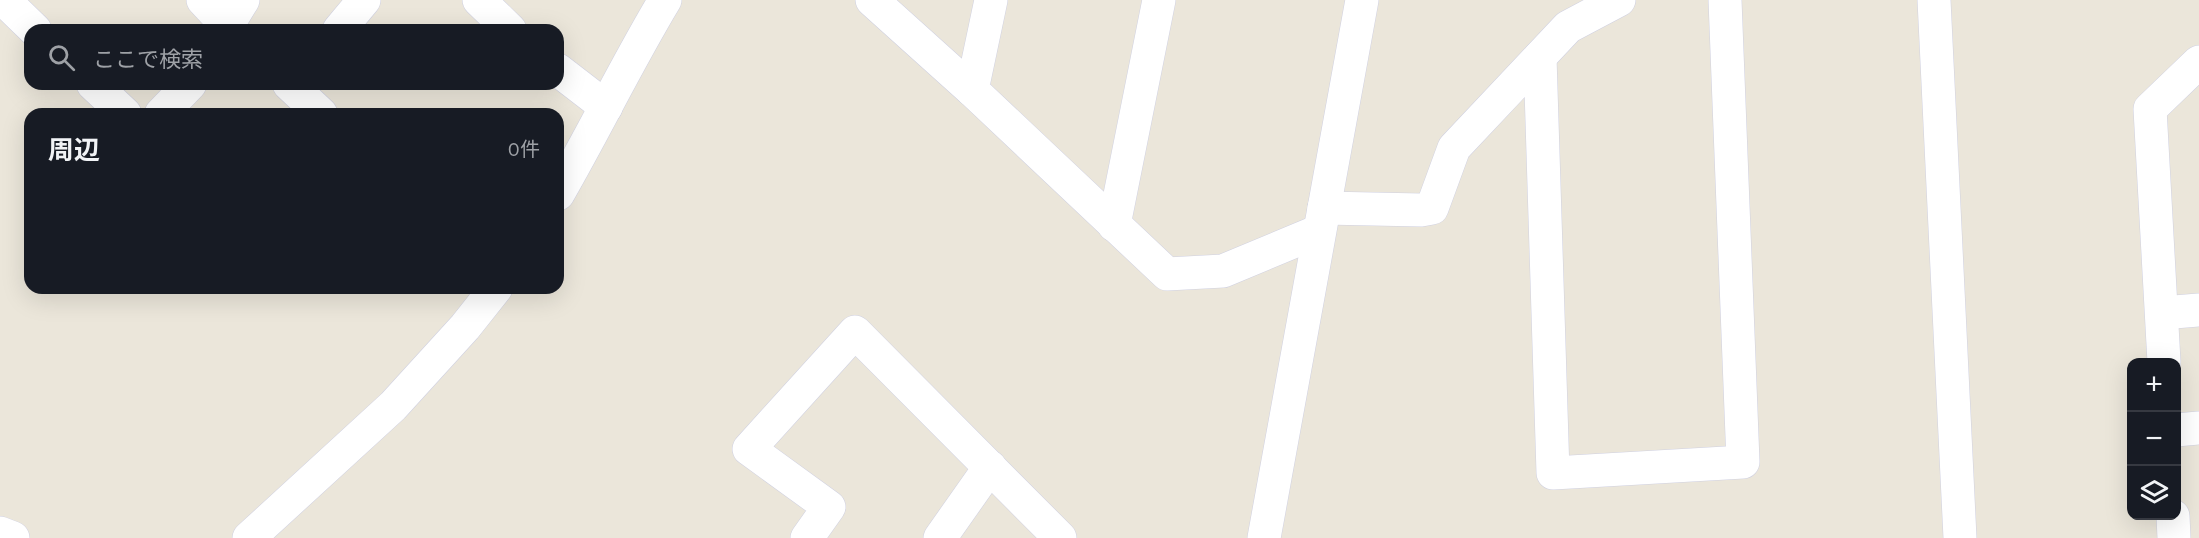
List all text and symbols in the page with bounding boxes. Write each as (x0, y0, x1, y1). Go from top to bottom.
search box (24, 24, 564, 90)
icon: search (45, 41, 78, 74)
text: ここで検索 (93, 47, 203, 72)
text: 周辺 (48, 135, 100, 165)
text: 0件 (508, 137, 540, 161)
map controls (2127, 358, 2181, 520)
button: + (2127, 358, 2181, 412)
button: − (2127, 412, 2181, 466)
button: layers (2127, 466, 2181, 520)

